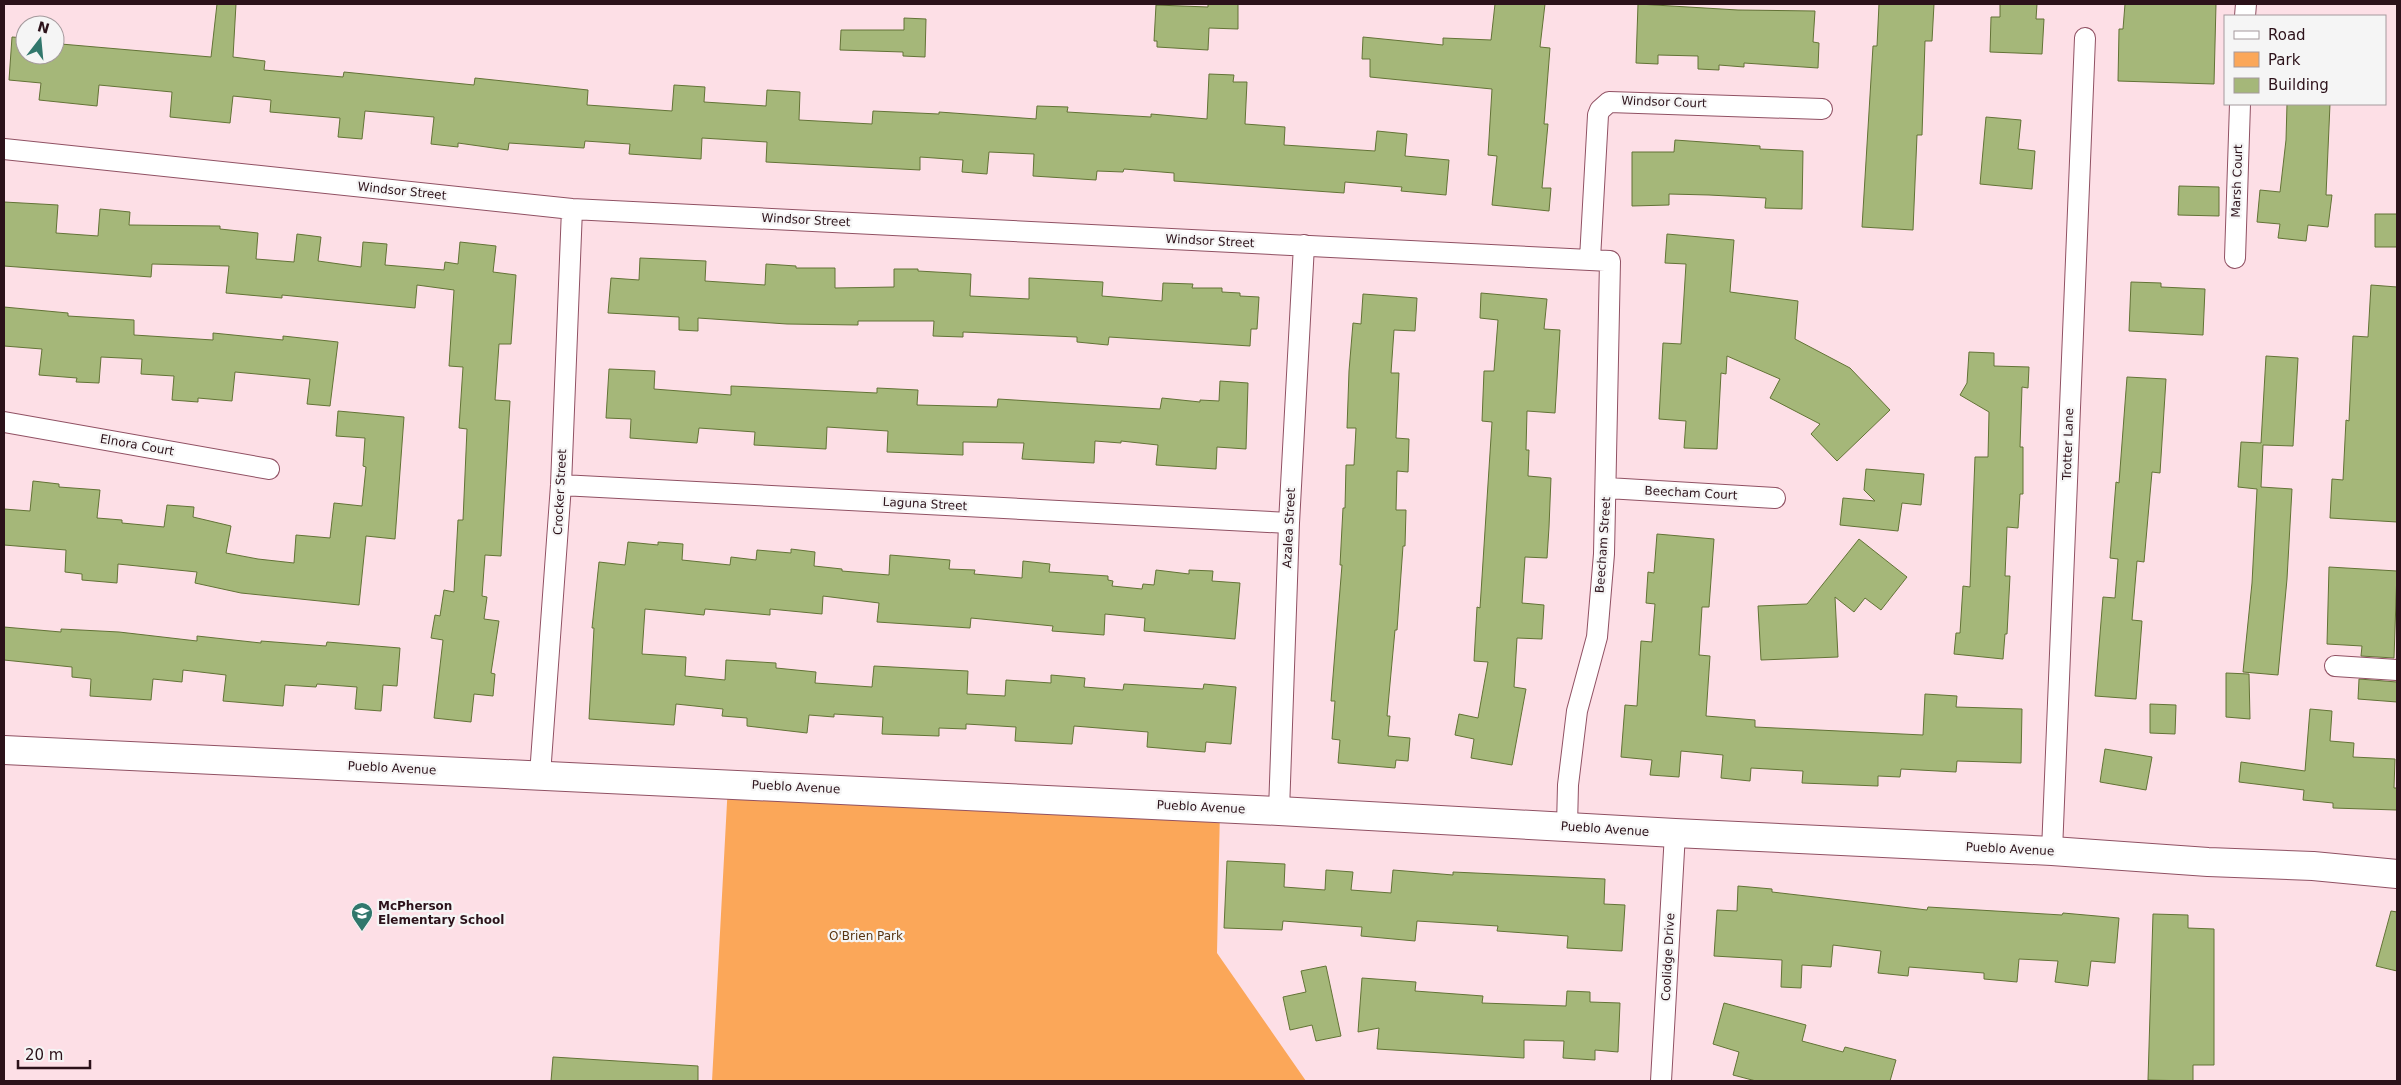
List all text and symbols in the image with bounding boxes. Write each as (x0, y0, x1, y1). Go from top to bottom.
north arrow (15, 15, 65, 65)
legend (2224, 15, 2386, 105)
text: N (36, 18, 51, 37)
text: Road (2268, 26, 2306, 44)
text: Park (2268, 51, 2301, 69)
text: Building (2268, 76, 2329, 94)
street label: Windsor Court (1621, 94, 1707, 110)
street label: Marsh Court (2229, 144, 2245, 218)
street label: Windsor Street (357, 179, 447, 203)
street label: Windsor Street (761, 211, 851, 229)
street label: Windsor Street (1165, 232, 1255, 250)
street label: Trotter Lane (2060, 408, 2076, 481)
street label: Elnora Court (99, 432, 175, 458)
street label: Crocker Street (551, 448, 569, 535)
street label: Beecham Court (1644, 484, 1738, 502)
street label: Azalea Street (1280, 487, 1298, 568)
street label: Laguna Street (882, 495, 968, 513)
street label: Beecham Street (1593, 496, 1613, 594)
street label: Pueblo Avenue (347, 759, 437, 777)
street label: Pueblo Avenue (751, 778, 841, 796)
street label: Pueblo Avenue (1156, 798, 1246, 816)
street label: Pueblo Avenue (1560, 819, 1650, 839)
street label: Pueblo Avenue (1965, 840, 2055, 858)
place label: McPherson Elementary School (378, 899, 504, 927)
school or university icon: McPherson Elementary School (350, 901, 374, 932)
street label: Coolidge Drive (1659, 913, 1677, 1001)
park label: O'Brien Park (829, 929, 903, 943)
scale bar (18, 1038, 90, 1070)
text: 20 m (25, 1046, 63, 1064)

